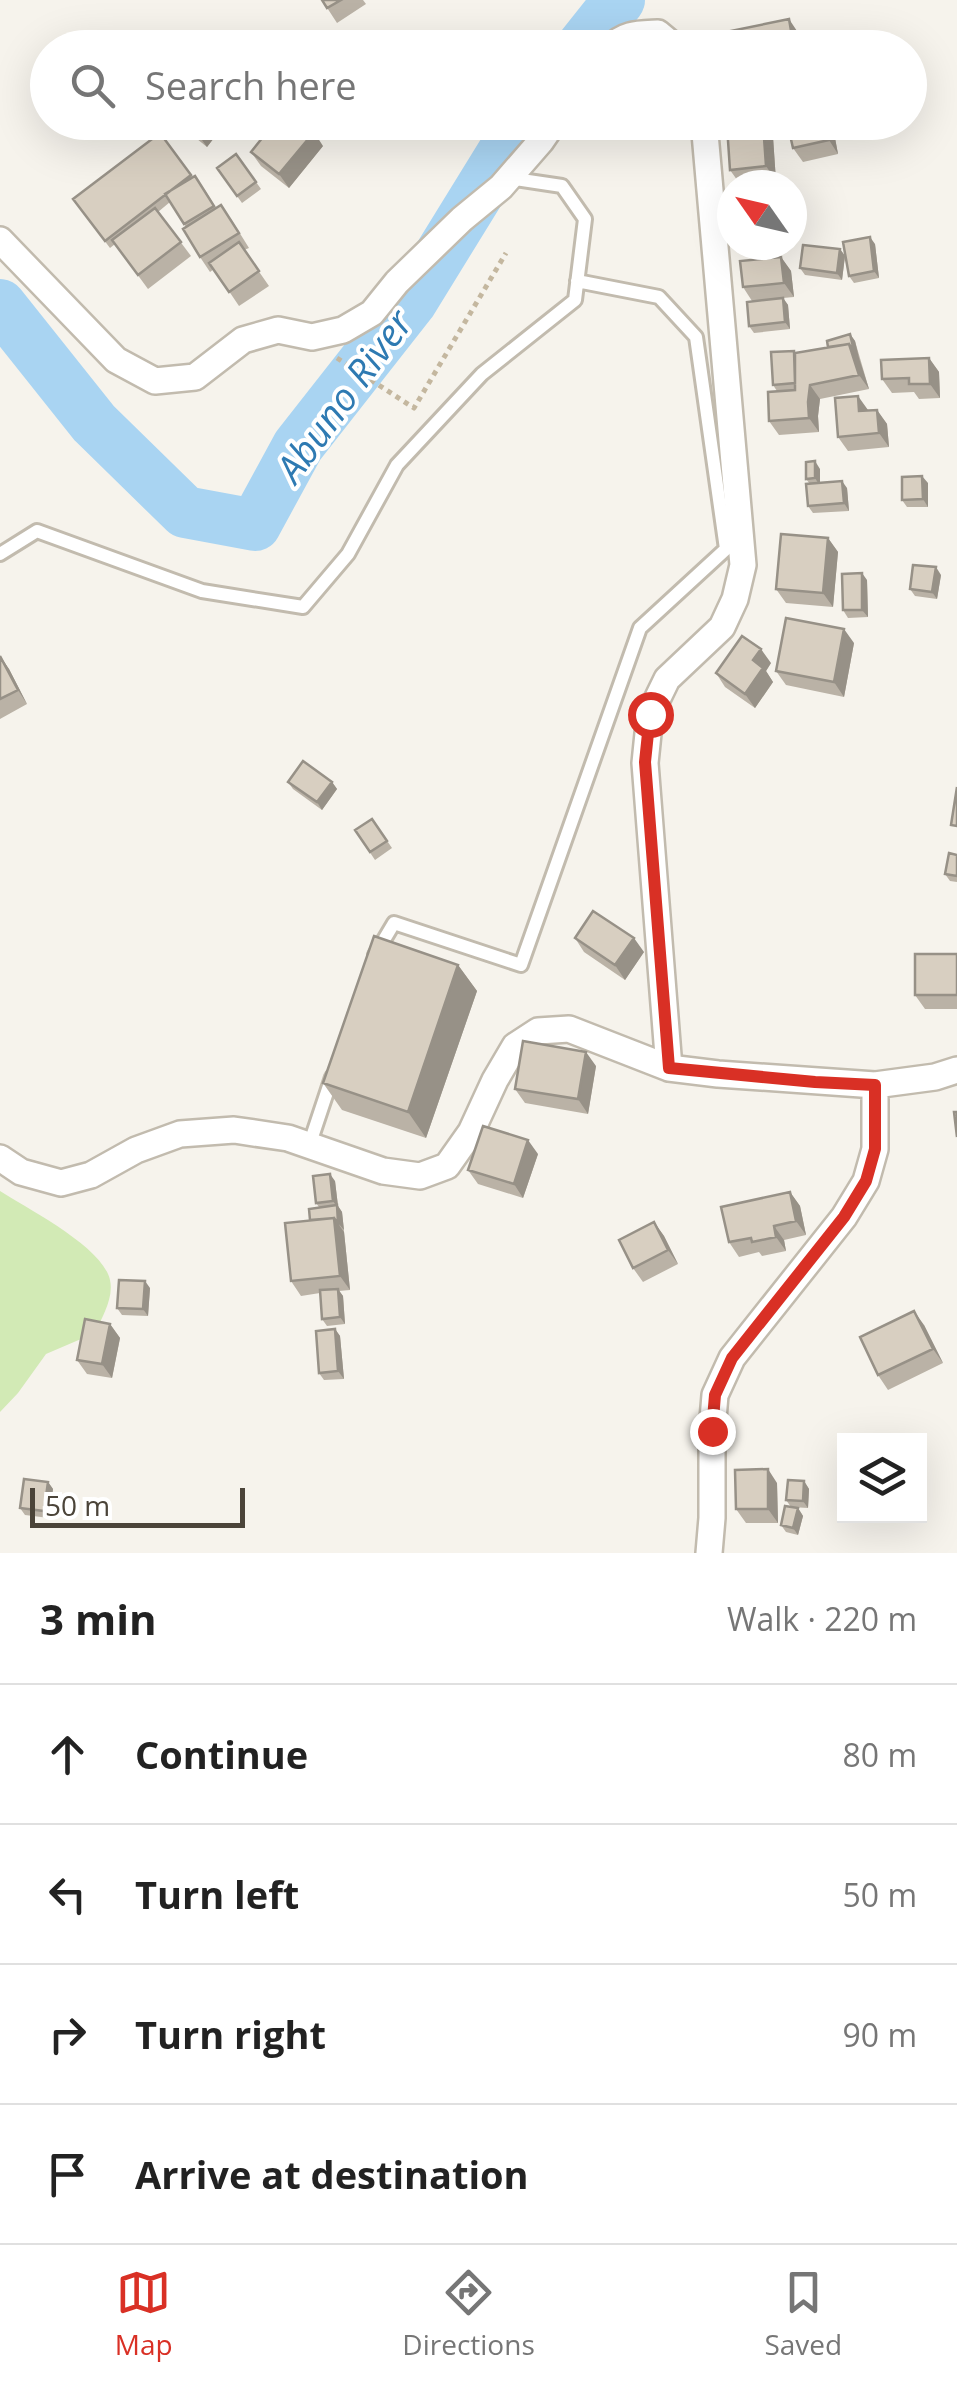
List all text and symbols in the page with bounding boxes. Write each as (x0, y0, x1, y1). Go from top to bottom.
search box (30, 30, 927, 140)
icon: search (65, 58, 120, 113)
text: Search here (145, 59, 357, 111)
north arrow (717, 170, 807, 260)
water label: Abuno River (261, 297, 424, 494)
route start (628, 692, 674, 738)
route end (690, 1409, 736, 1455)
map controls (837, 1433, 927, 1523)
button: layers (837, 1433, 927, 1523)
scale bar (30, 1483, 245, 1528)
text: 50 m (45, 1486, 110, 1524)
text: 3 min (40, 1590, 157, 1647)
text: Walk · 220 m (727, 1597, 917, 1640)
icon: ahead (40, 1727, 95, 1782)
text: Continue (135, 1728, 308, 1780)
text: 80 m (842, 1733, 917, 1776)
icon: left (40, 1867, 95, 1922)
text: Turn left (135, 1868, 299, 1920)
text: 50 m (842, 1873, 917, 1916)
icon: right (40, 2007, 95, 2062)
text: Turn right (135, 2008, 326, 2060)
text: 90 m (842, 2013, 917, 2056)
icon: arrive (40, 2147, 95, 2202)
text: Arrive at destination (135, 2148, 529, 2200)
tab: Map (115, 2265, 173, 2363)
tab: Directions (402, 2265, 535, 2363)
tab: Saved (764, 2265, 842, 2363)

